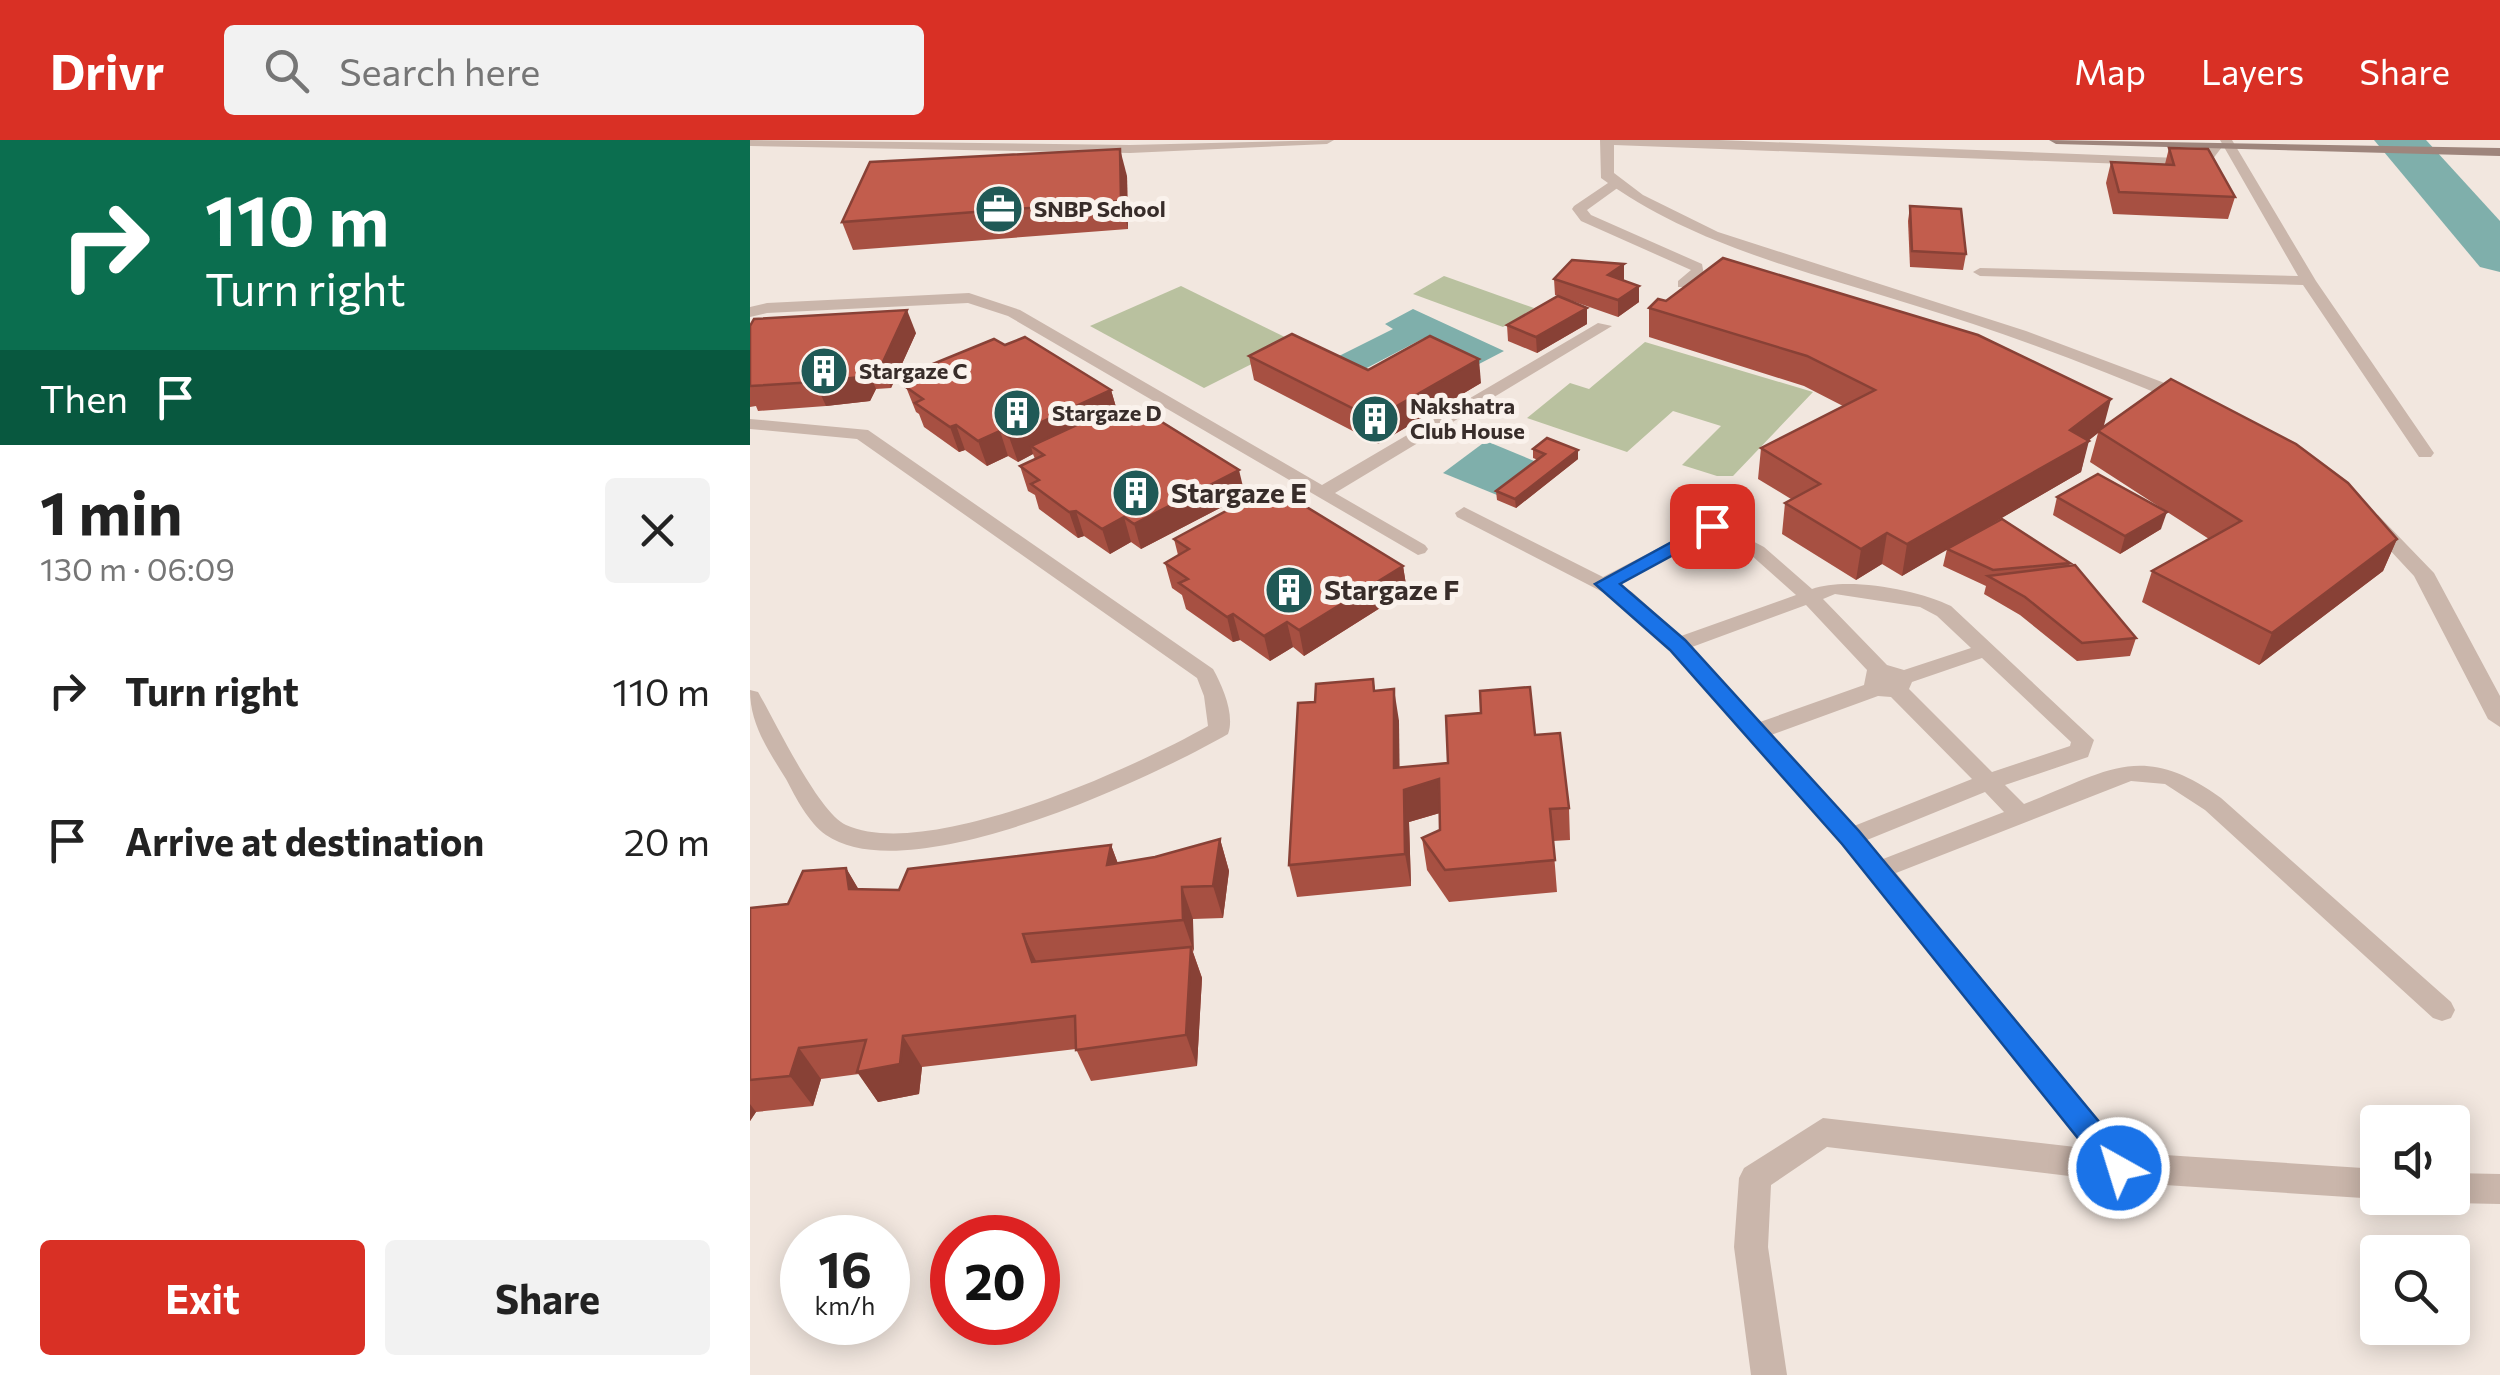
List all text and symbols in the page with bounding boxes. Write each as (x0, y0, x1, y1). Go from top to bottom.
search box (224, 25, 924, 115)
text: Drivr (50, 41, 164, 100)
icon: search (259, 43, 314, 98)
text: Search here (339, 47, 540, 94)
text: Map (2074, 49, 2146, 92)
text: Layers (2201, 49, 2304, 92)
text: Share (2359, 49, 2450, 92)
text: 110 m (205, 175, 389, 260)
icon: right (40, 180, 170, 310)
office icon: SNBP School (973, 183, 1025, 235)
place label: SNBP School (1034, 195, 1166, 222)
text: Turn right (205, 260, 406, 315)
building icon: Stargaze C (798, 345, 850, 397)
place label: Stargaze C (859, 357, 968, 384)
icon: arrive (148, 370, 203, 425)
text: Then (40, 374, 128, 421)
building icon: Stargaze D (991, 387, 1043, 439)
place label: Nakshatra Club House (1410, 392, 1525, 444)
building icon: Nakshatra Club House (1349, 393, 1401, 445)
place label: Stargaze D (1052, 399, 1162, 426)
building icon: Stargaze E (1110, 467, 1162, 519)
text: 1 min (40, 474, 182, 547)
place label: Stargaze E (1171, 475, 1307, 509)
button: close (605, 478, 710, 583)
pin (1670, 484, 1755, 569)
icon: arrive (1685, 499, 1740, 554)
text: 130 m · 06:09 (40, 548, 235, 588)
building icon: Stargaze F (1263, 564, 1315, 616)
place label: Stargaze F (1324, 572, 1459, 606)
icon: right (40, 663, 95, 718)
text: Turn right (125, 667, 299, 714)
text: 110 m (612, 667, 710, 714)
icon: arrive (40, 813, 95, 868)
text: Arrive at destination (125, 817, 484, 864)
text: 20 m (624, 817, 710, 864)
map controls (2360, 1105, 2470, 1345)
button: sound (2360, 1105, 2470, 1215)
position arrow (2067, 1116, 2171, 1220)
speed limit sign: 20 (930, 1215, 1060, 1345)
button: search (2360, 1235, 2470, 1345)
text: 16 (818, 1237, 872, 1298)
button: Exit (40, 1240, 365, 1355)
button: Share (385, 1240, 710, 1355)
text: km/h (815, 1290, 875, 1320)

